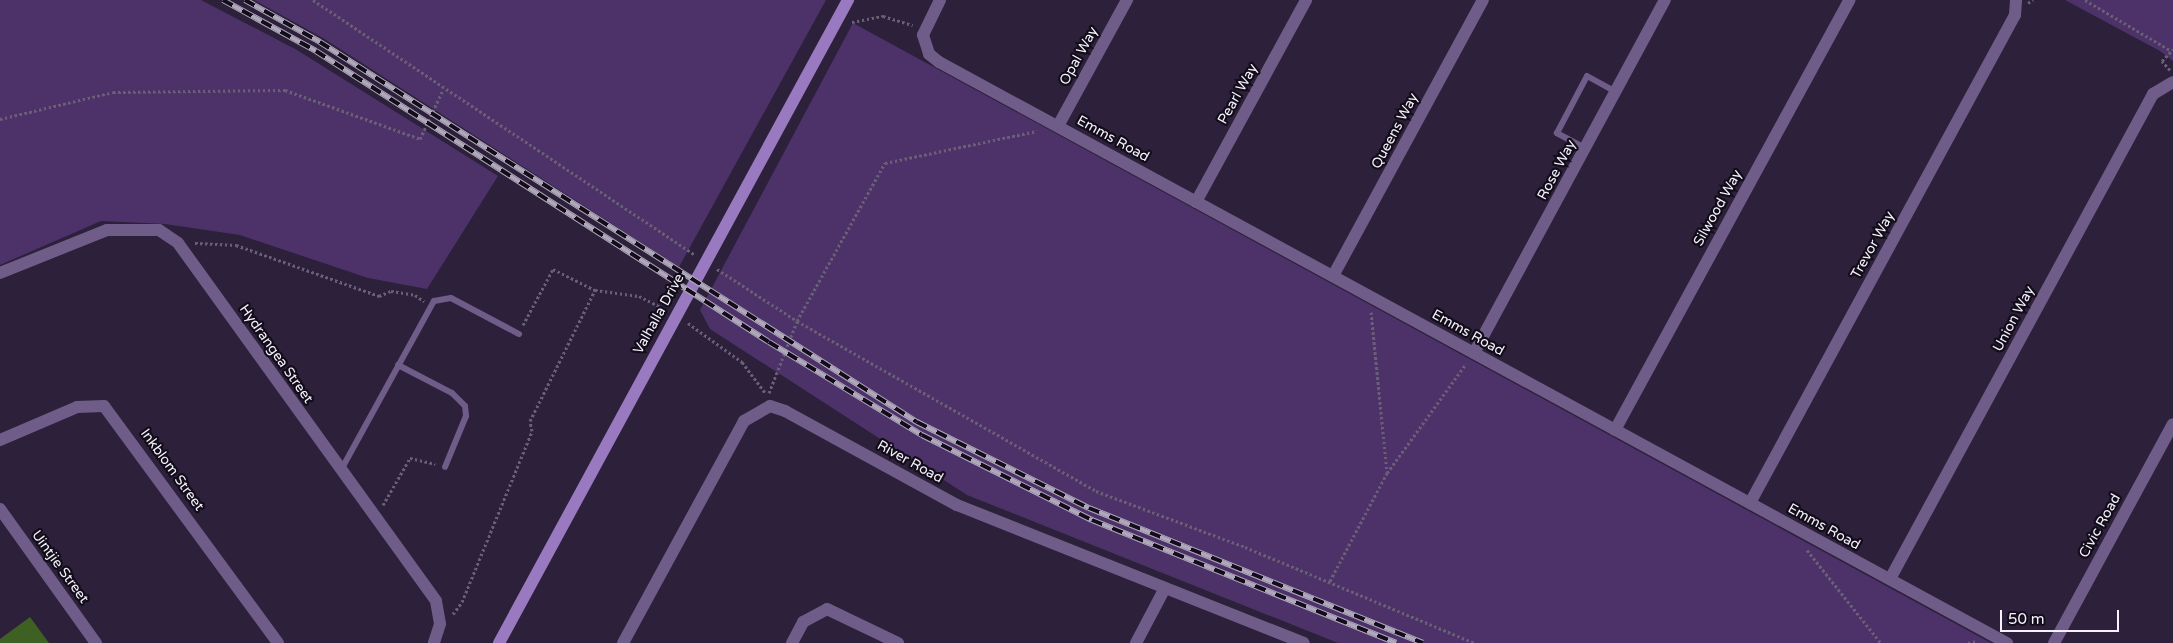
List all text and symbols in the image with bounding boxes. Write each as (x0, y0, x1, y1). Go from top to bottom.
street label: Opal Way (1056, 24, 1102, 88)
street label: Pearl Way (1215, 61, 1261, 127)
street label: Queens Way (1368, 90, 1422, 172)
street label: Emms Road (1074, 112, 1152, 166)
street label: Rose Way (1534, 137, 1580, 203)
street label: Silwood Way (1690, 167, 1746, 249)
street label: Trevor Way (1848, 208, 1898, 282)
street label: Valhalla Drive (630, 271, 688, 357)
street label: Union Way (1990, 283, 2038, 355)
street label: Hydrangea Street (236, 301, 316, 407)
street label: Emms Road (1429, 306, 1507, 360)
street label: Inkblom Street (137, 426, 207, 514)
street label: River Road (874, 437, 946, 487)
street label: Civic Road (2076, 491, 2124, 561)
street label: Emms Road (1785, 500, 1863, 554)
street label: Uintjie Street (28, 527, 92, 607)
scale bar (2003, 600, 2122, 632)
text: 50 m (2008, 610, 2045, 628)

